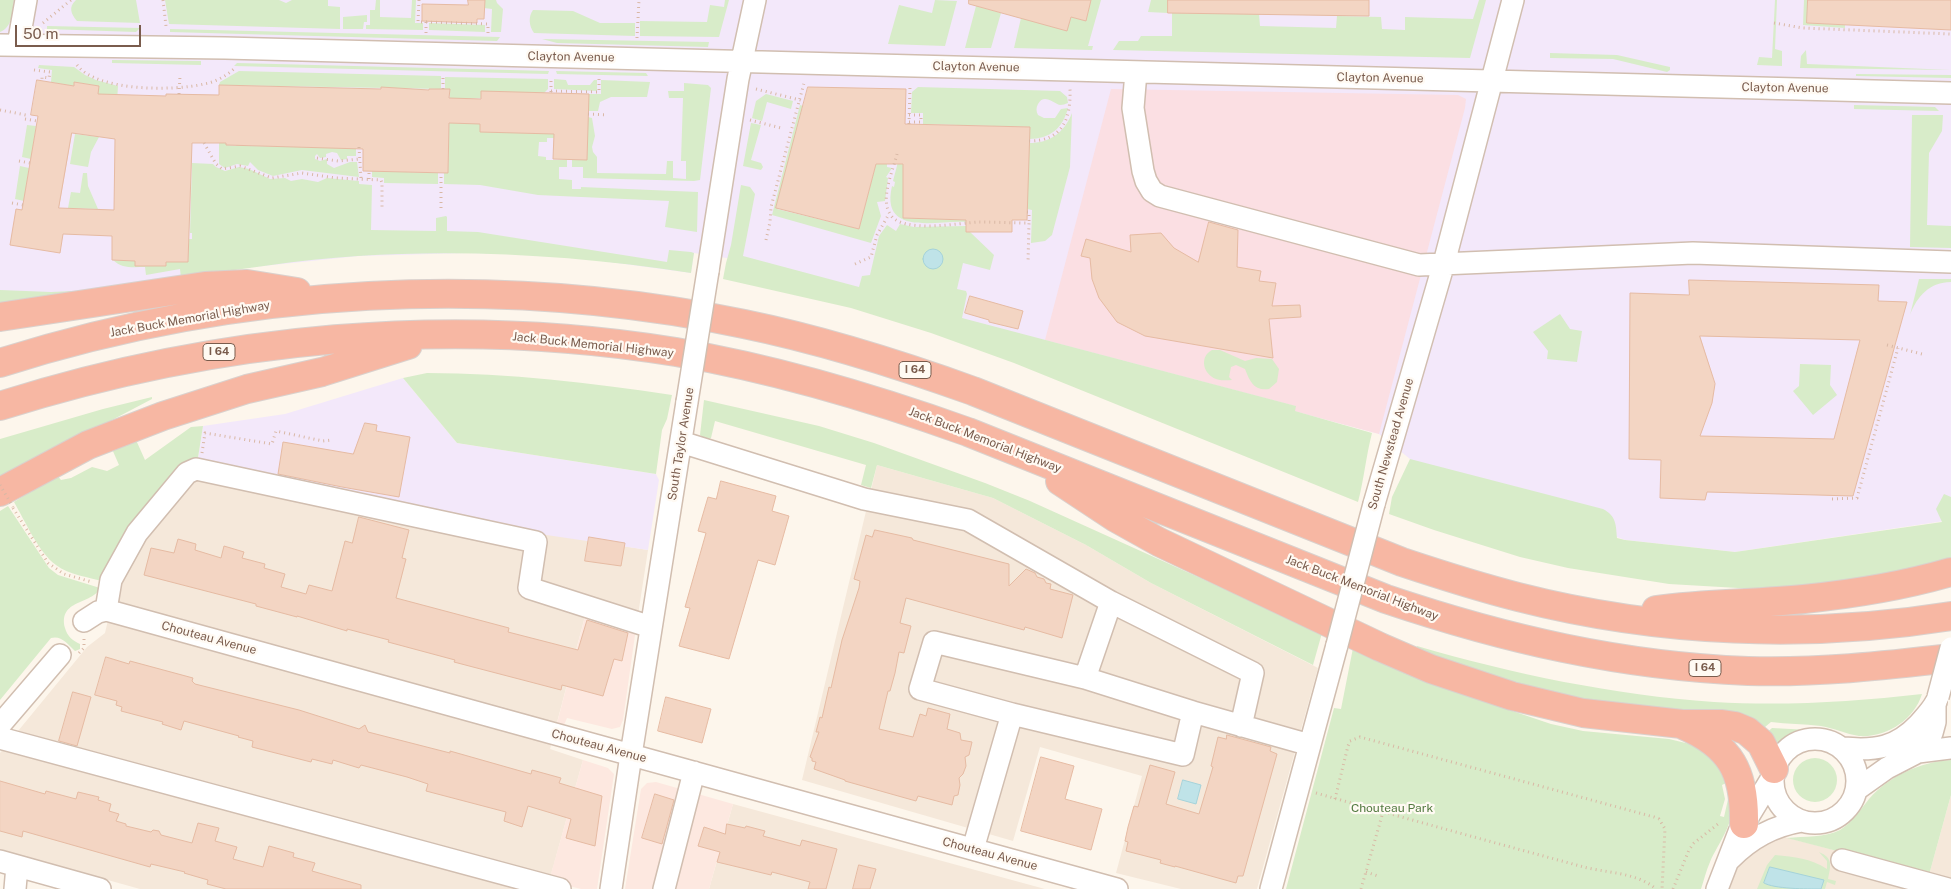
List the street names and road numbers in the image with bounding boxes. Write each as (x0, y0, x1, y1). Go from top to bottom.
street label: Clayton Avenue (527, 49, 615, 65)
street label: Clayton Avenue (932, 59, 1020, 75)
street label: Clayton Avenue (1336, 70, 1424, 86)
street label: Clayton Avenue (1741, 80, 1829, 96)
street label: Jack Buck Memorial Highway (109, 298, 271, 340)
street label: Jack Buck Memorial Highway (512, 329, 674, 361)
road number: I 64 (203, 344, 235, 361)
road number: I 64 (899, 362, 931, 378)
street label: South Newstead Avenue (1365, 377, 1417, 511)
street label: South Taylor Avenue (665, 386, 697, 502)
street label: Jack Buck Memorial Highway (907, 404, 1063, 476)
street label: Jack Buck Memorial Highway (1284, 552, 1440, 624)
street label: Chouteau Avenue (160, 618, 258, 658)
road number: I 64 (1689, 660, 1721, 676)
street label: Chouteau Avenue (550, 726, 648, 766)
street label: Chouteau Avenue (941, 834, 1039, 874)

